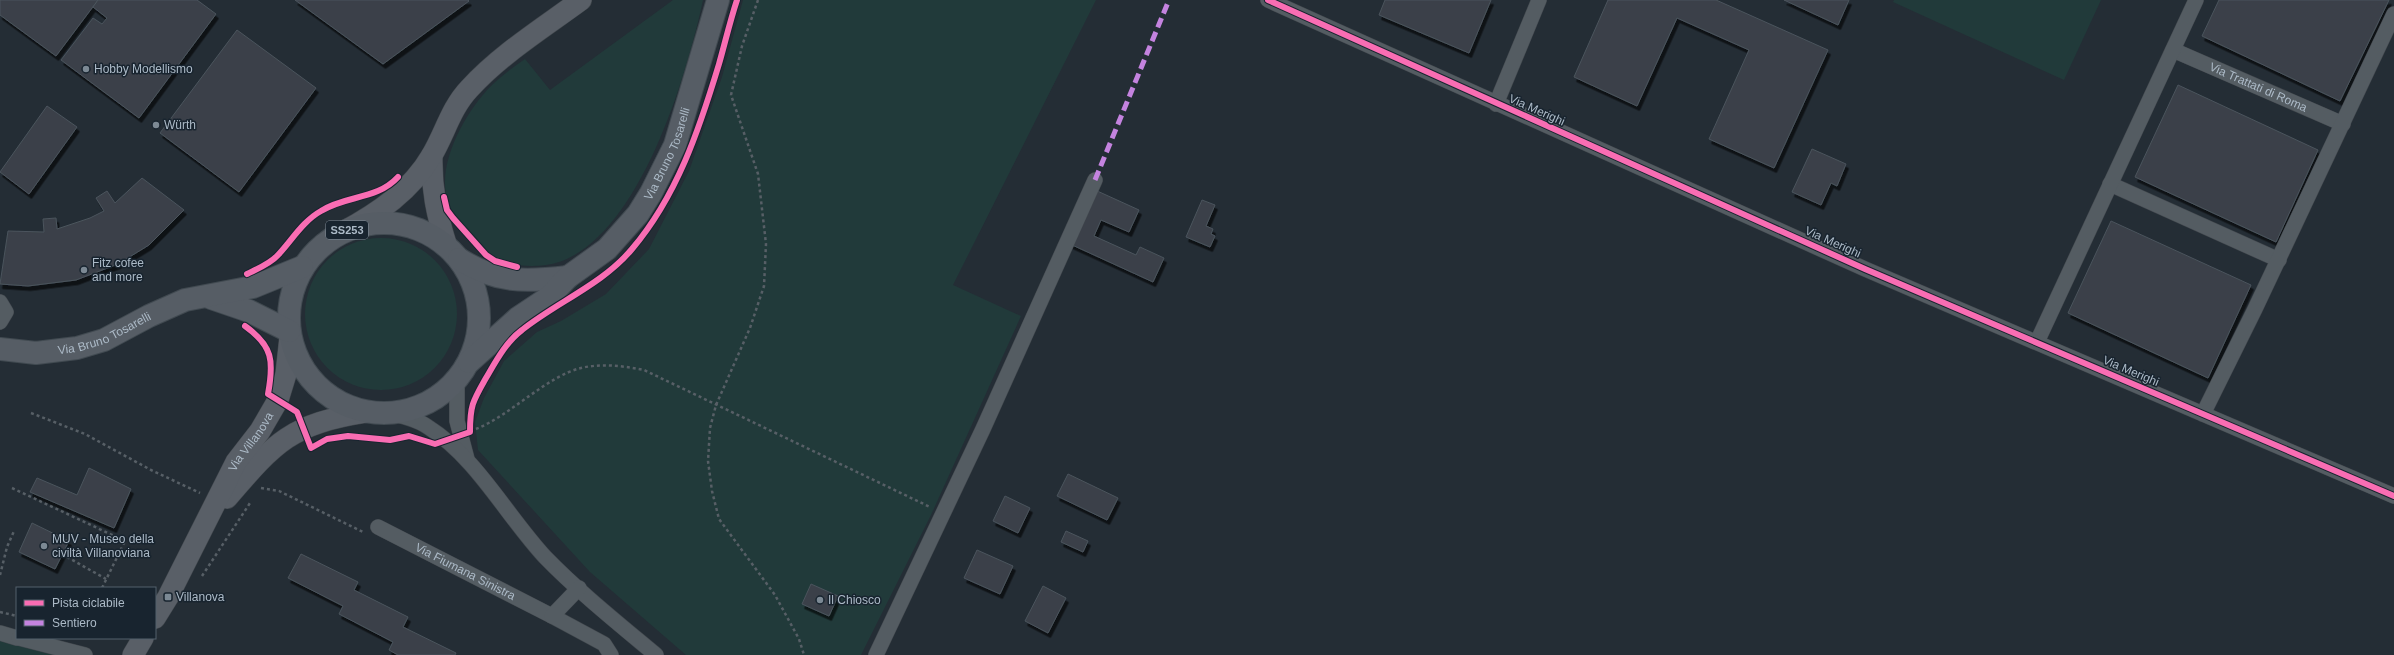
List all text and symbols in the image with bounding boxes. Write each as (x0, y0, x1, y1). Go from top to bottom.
street label: Via Trattati di Roma (2207, 60, 2310, 115)
place label: Hobby Modellismo (94, 62, 193, 76)
marker: Hobby Modellismo (81, 64, 91, 74)
street label: Via Merighi (1507, 91, 1567, 129)
street label: Via Bruno Tosarelli (641, 106, 693, 203)
place label: Würth (164, 118, 196, 132)
marker: Würth (151, 120, 161, 130)
road number: SS253 (326, 221, 368, 239)
street label: Via Merighi (1803, 223, 1863, 261)
place label: Fitz cofee and more (92, 256, 144, 284)
marker: Fitz cofee and more (79, 265, 89, 275)
street label: Via Bruno Tosarelli (57, 309, 153, 357)
street label: Via Merighi (2101, 353, 2161, 389)
street label: Via Villanova (226, 410, 276, 474)
place label: MUV - Museo della civiltà Villanoviana (52, 532, 154, 560)
street label: Via Fiumana Sinistra (413, 540, 518, 603)
marker: MUV - Museo della civiltà Villanoviana (39, 541, 49, 551)
legend (16, 587, 156, 639)
place label: Villanova (176, 590, 225, 604)
marker: Villanova (163, 592, 173, 602)
place label: Il Chiosco (828, 593, 881, 607)
marker: Il Chiosco (815, 595, 825, 605)
text: Pista ciclabile (52, 596, 125, 610)
text: Sentiero (52, 616, 97, 630)

